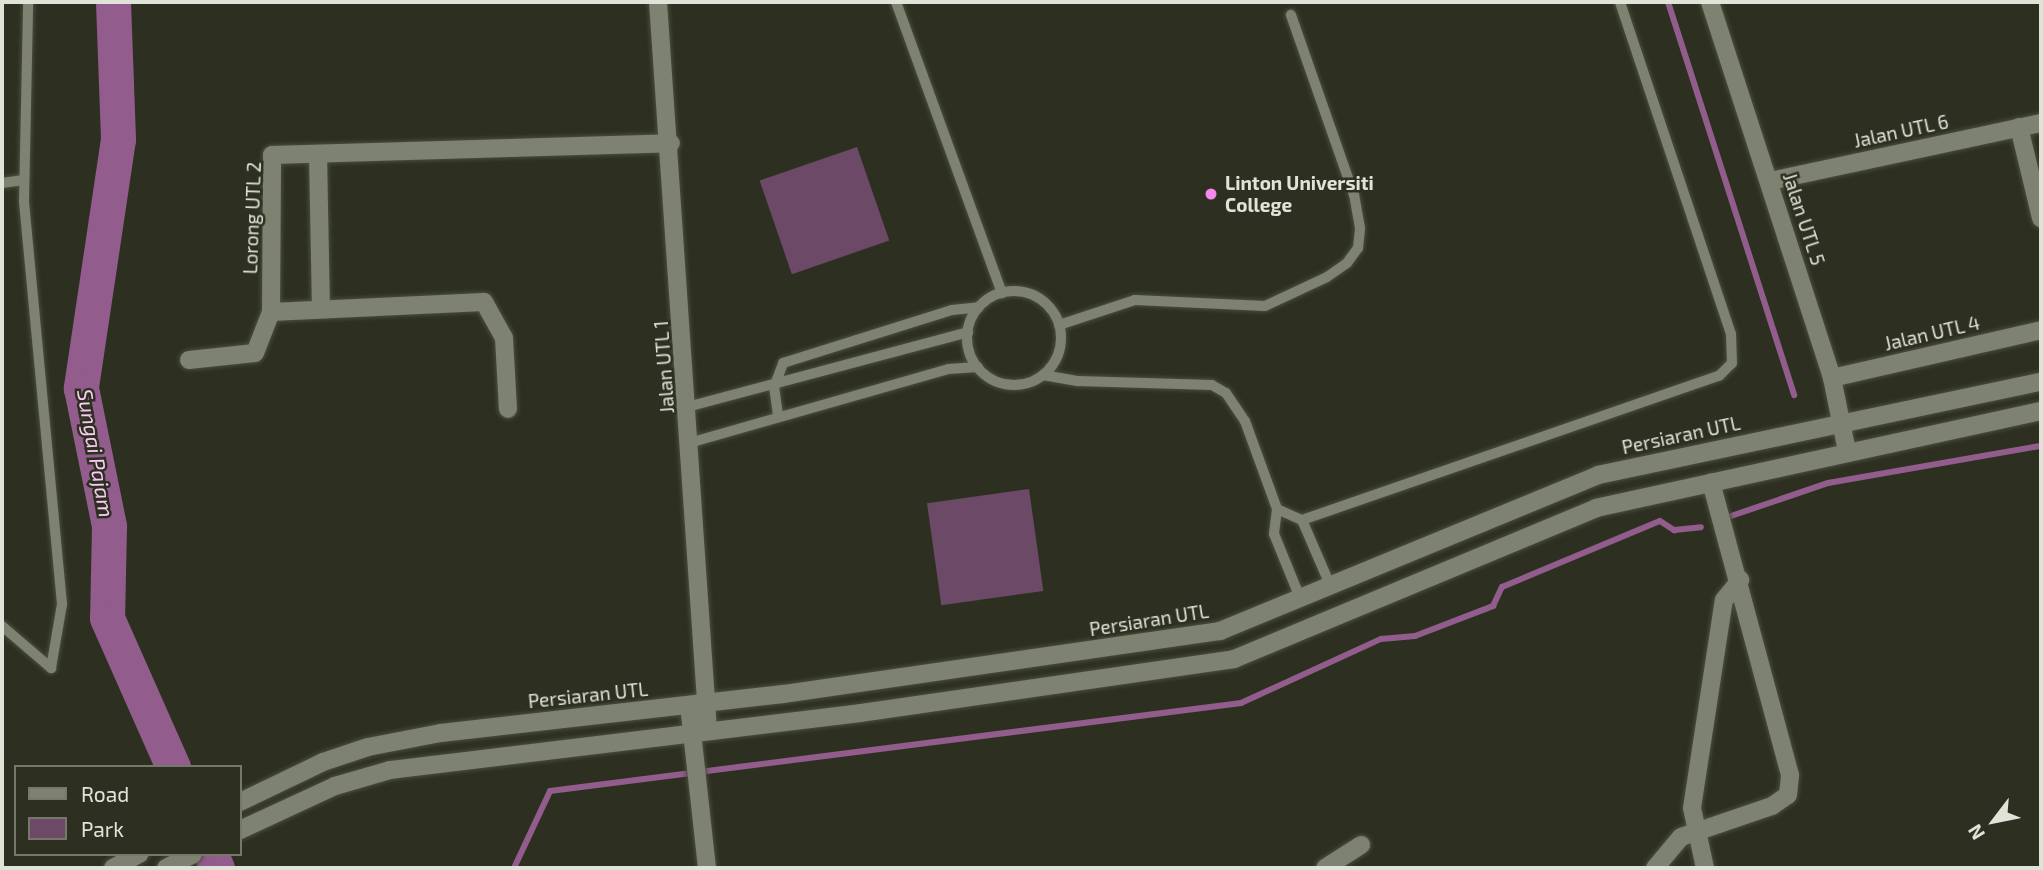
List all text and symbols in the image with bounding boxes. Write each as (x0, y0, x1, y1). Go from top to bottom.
street label: Jalan UTL 6 (1851, 110, 1951, 152)
street label: Lorong UTL 2 (239, 161, 265, 275)
street label: Jalan UTL 5 (1778, 170, 1830, 268)
place label: Linton Universiti College (1225, 172, 1374, 216)
marker: Linton Universiti College (1203, 186, 1219, 202)
street label: Jalan UTL 4 (1882, 311, 1982, 355)
street label: Jalan UTL 1 (649, 320, 679, 414)
water label: Sungai Pajam (72, 387, 120, 519)
street label: Persiaran UTL (1620, 411, 1742, 459)
street label: Persiaran UTL (1088, 599, 1210, 641)
street label: Persiaran UTL (527, 677, 649, 713)
legend (14, 765, 242, 856)
text: Road (81, 781, 129, 806)
north arrow (1959, 786, 2029, 856)
text: Park (81, 816, 124, 841)
text: N (1962, 820, 1989, 844)

